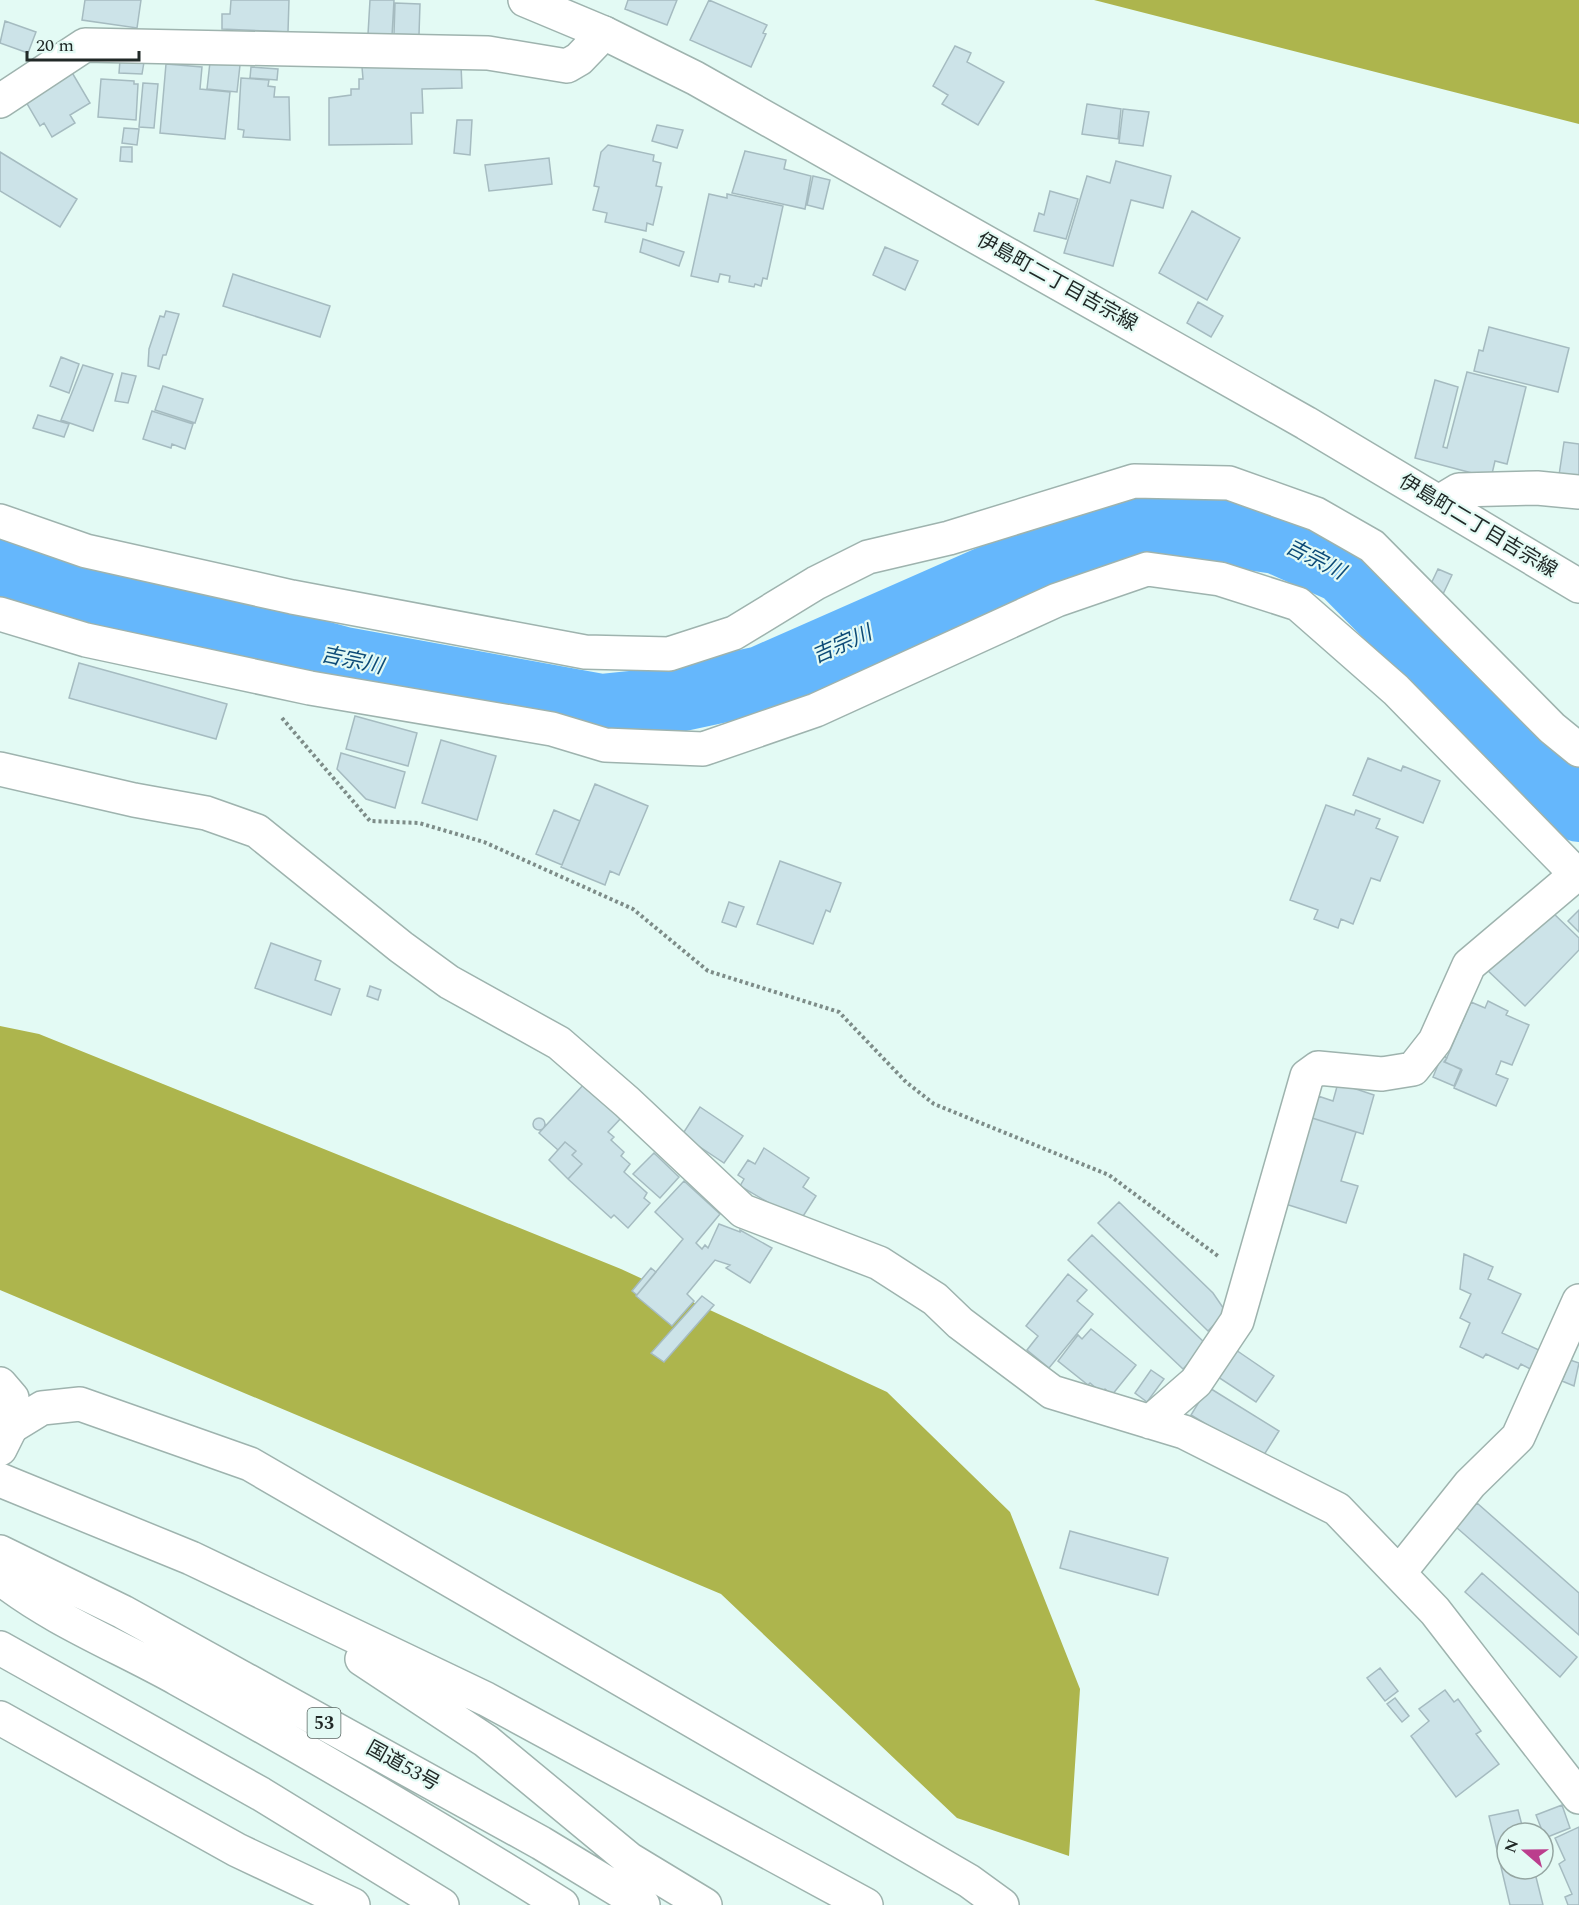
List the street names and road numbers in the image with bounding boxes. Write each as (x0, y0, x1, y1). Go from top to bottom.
street label: 伊島町二丁目吉宗線 (971, 225, 1143, 339)
street label: 伊島町二丁目吉宗線 (1393, 467, 1563, 585)
road number: 53 (308, 1708, 340, 1738)
street label: 国道53号 (361, 1733, 445, 1799)

